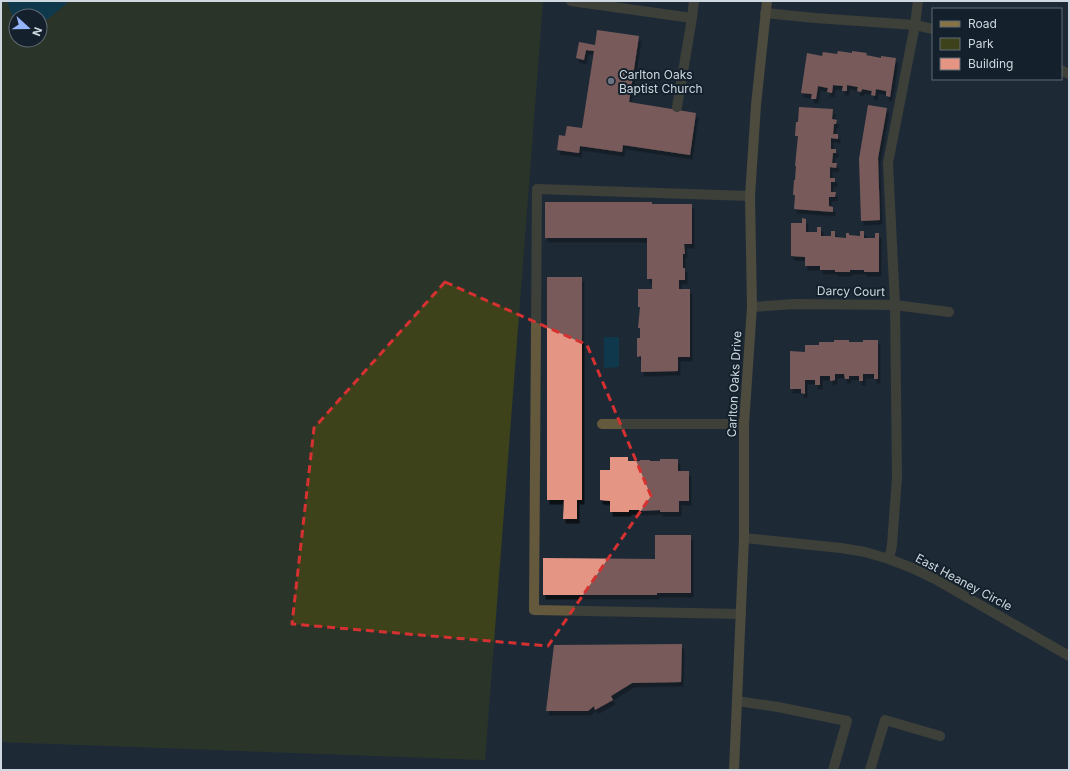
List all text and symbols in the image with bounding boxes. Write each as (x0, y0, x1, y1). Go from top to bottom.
north arrow (8, 8, 48, 48)
legend (932, 8, 1062, 80)
text: Road (968, 16, 997, 31)
text: N (29, 25, 45, 38)
text: Park (968, 36, 994, 51)
text: Building (968, 56, 1013, 71)
place label: Carlton Oaks Baptist Church (619, 67, 703, 96)
marker: Carlton Oaks Baptist Church (606, 76, 616, 86)
street label: Darcy Court (817, 283, 885, 299)
street label: Carlton Oaks Drive (724, 330, 744, 438)
street label: East Heaney Circle (913, 550, 1015, 614)

